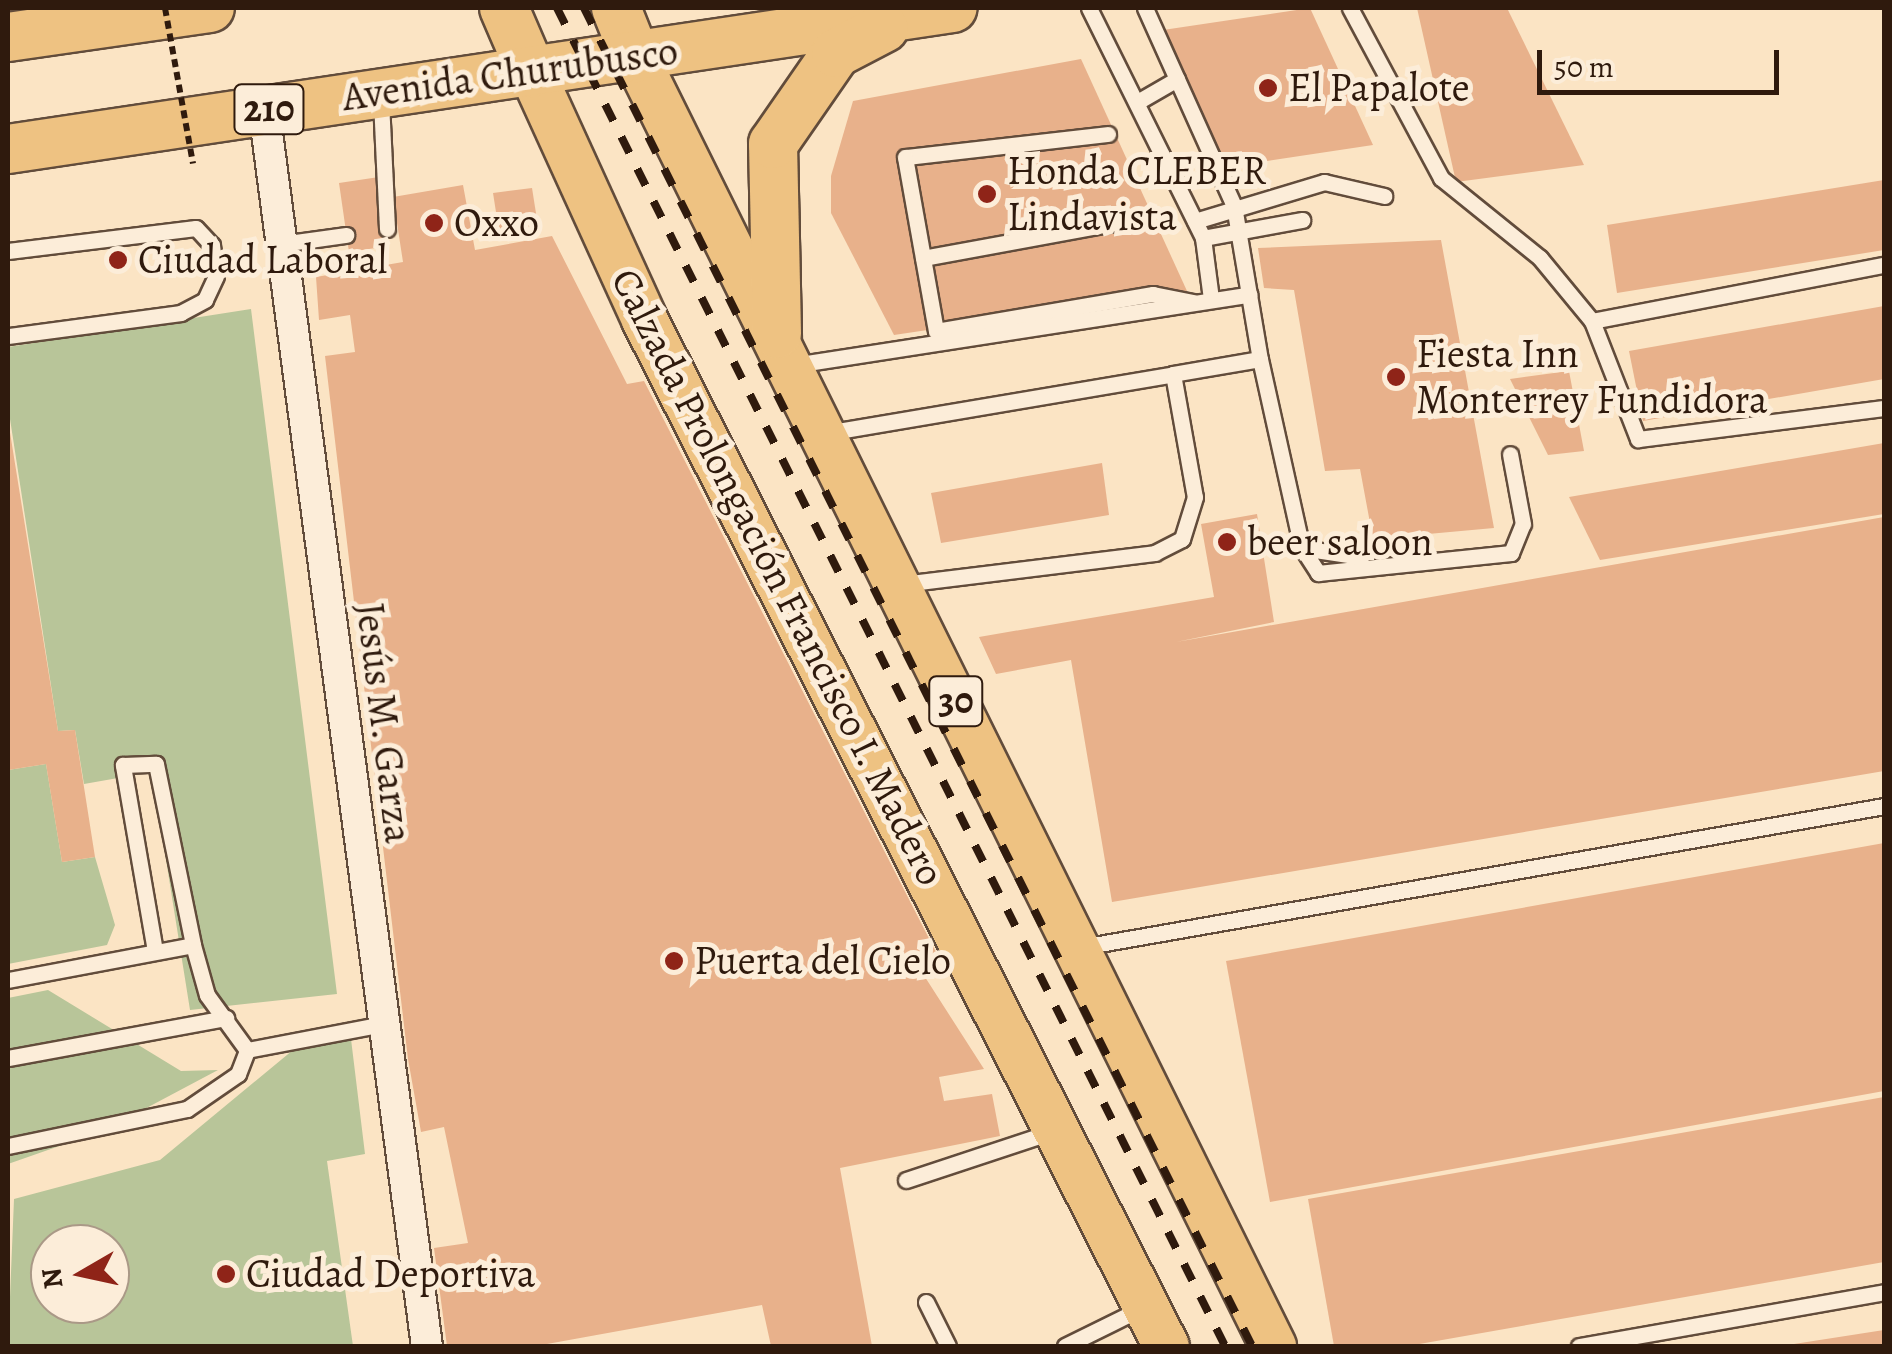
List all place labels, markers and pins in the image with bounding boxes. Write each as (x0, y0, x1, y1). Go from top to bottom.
place label: El Papalote (1288, 64, 1470, 112)
marker: El Papalote (1257, 77, 1279, 99)
place label: Honda CLEBER Lindavista (1007, 147, 1266, 241)
marker: Honda CLEBER Lindavista (976, 183, 998, 205)
place label: Oxxo (454, 199, 539, 247)
marker: Oxxo (423, 212, 445, 234)
place label: Ciudad Laboral (138, 236, 387, 284)
marker: Ciudad Laboral (107, 249, 129, 271)
place label: Fiesta Inn Monterrey Fundidora (1416, 330, 1768, 424)
marker: Fiesta Inn Monterrey Fundidora (1385, 366, 1407, 388)
place label: beer saloon (1247, 518, 1433, 566)
marker: beer saloon (1216, 531, 1238, 553)
place label: Puerta del Cielo (694, 937, 951, 985)
marker: Puerta del Cielo (663, 950, 685, 972)
place label: Ciudad Deportiva (246, 1250, 535, 1298)
marker: Ciudad Deportiva (215, 1263, 237, 1285)

